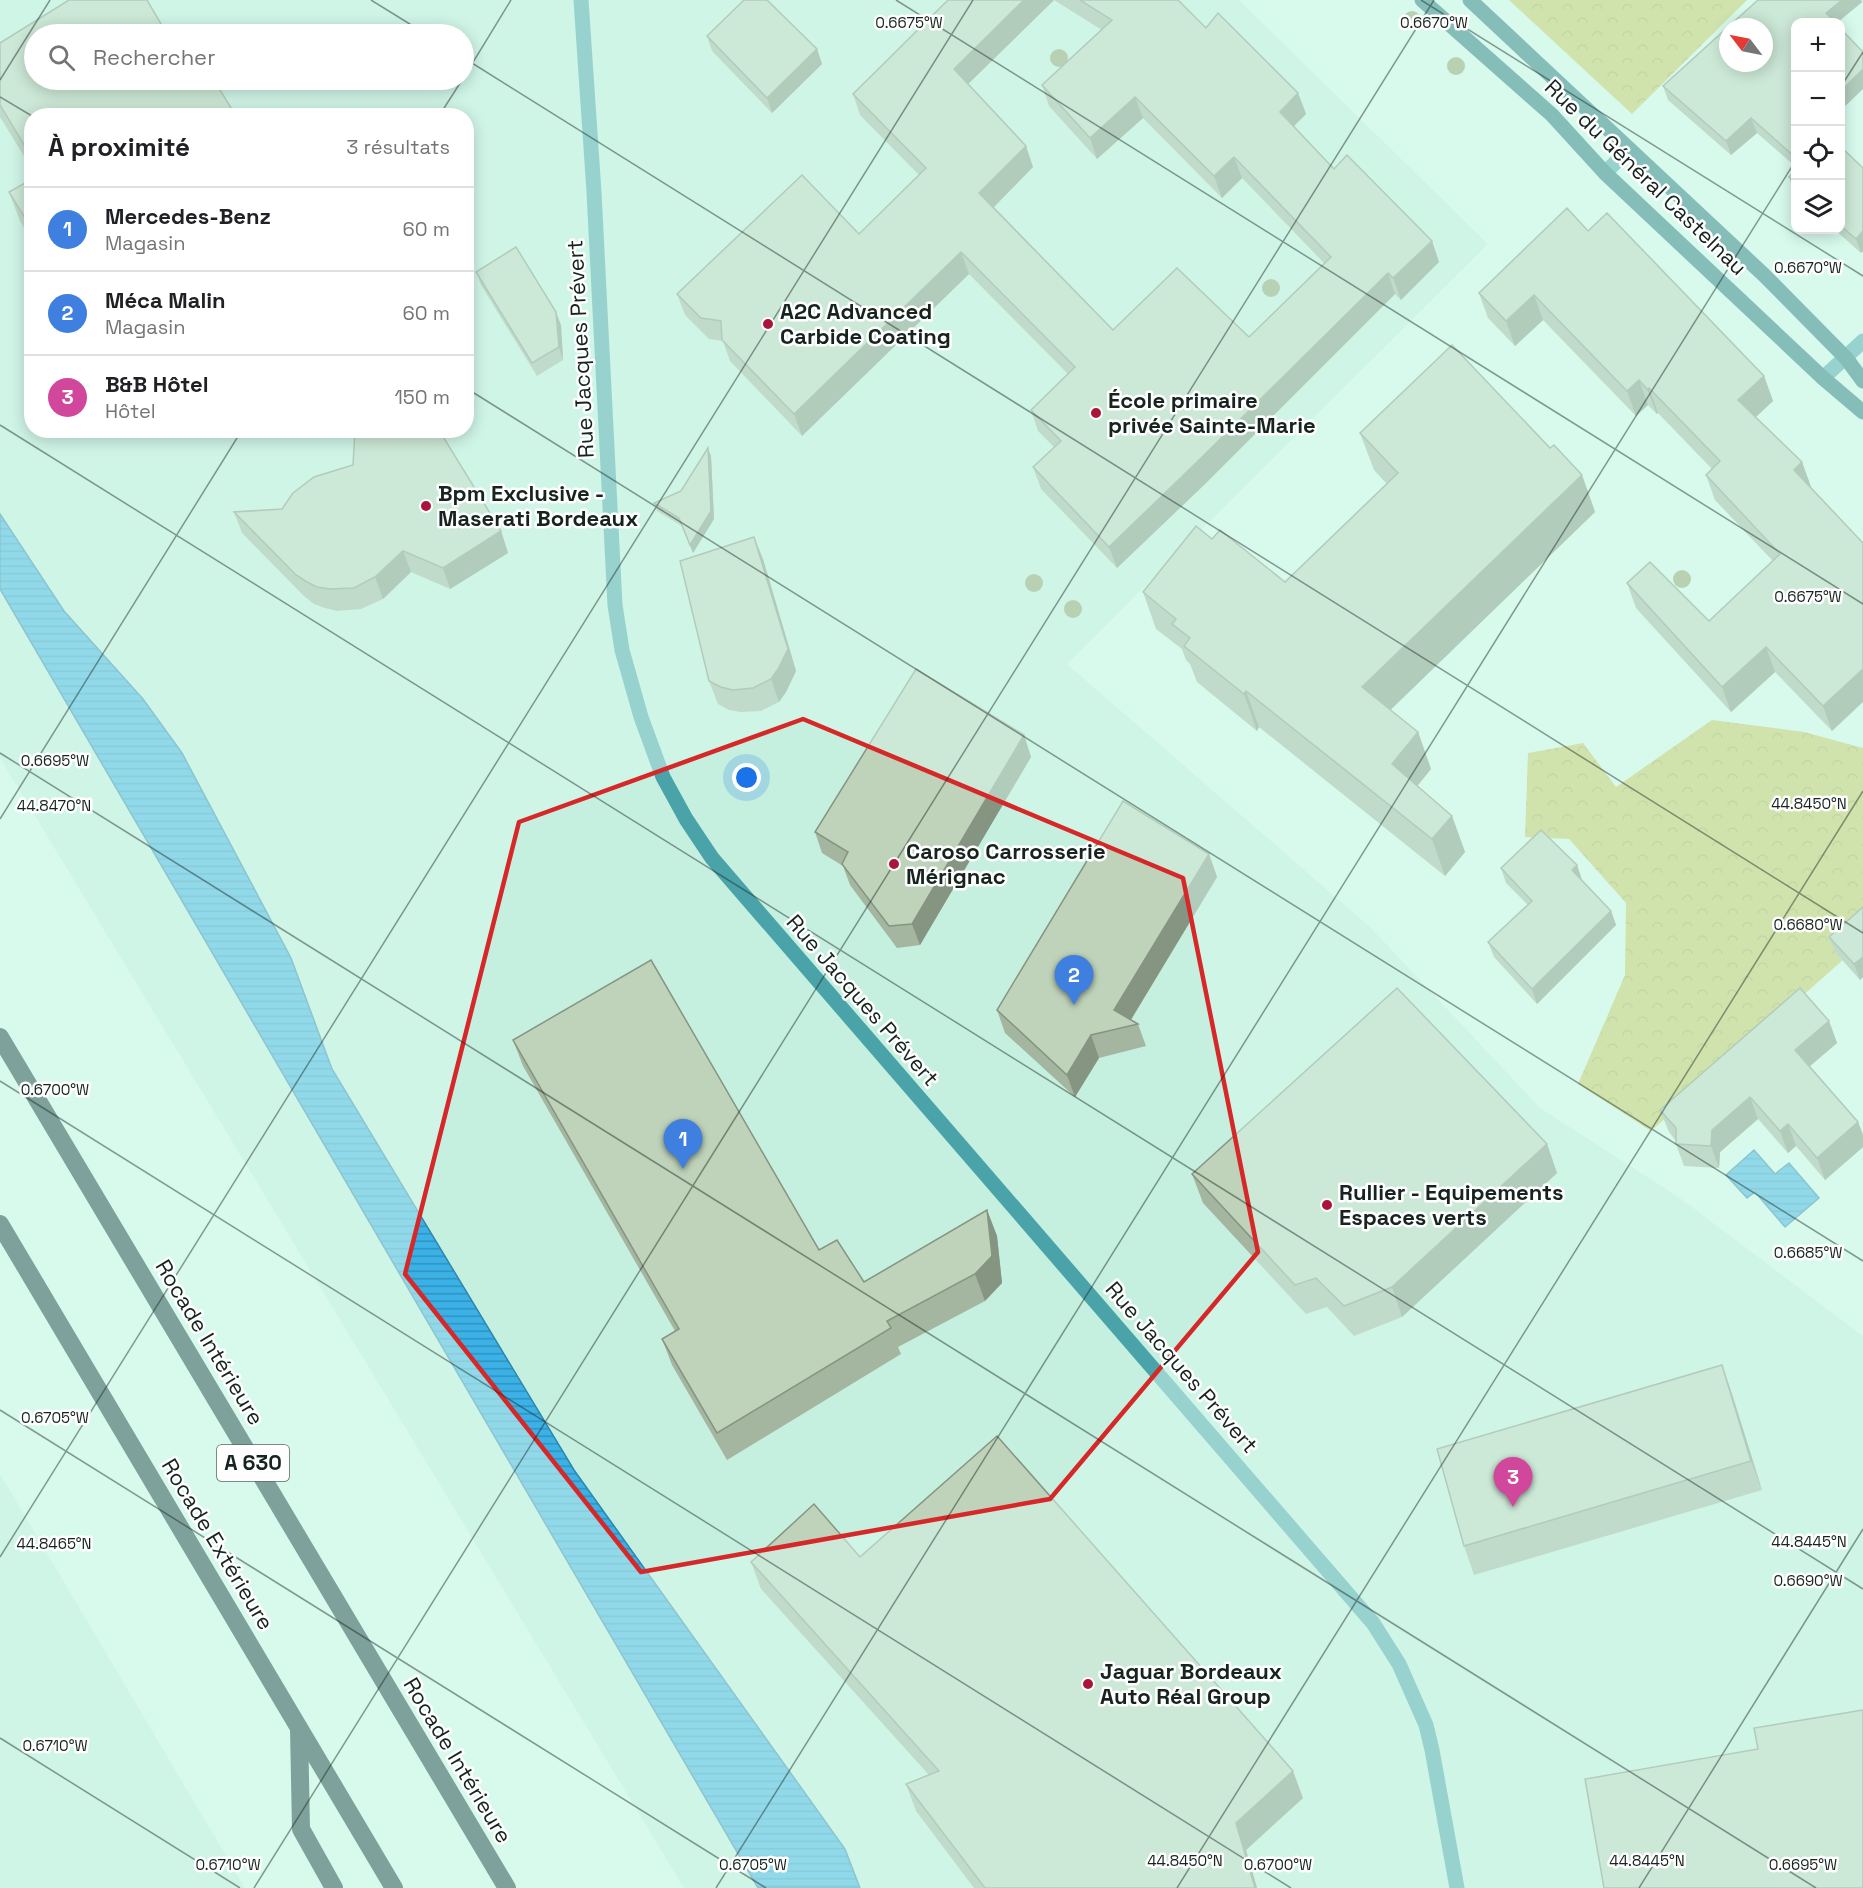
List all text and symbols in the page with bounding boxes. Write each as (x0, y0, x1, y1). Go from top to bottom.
text: 0.6675°W (875, 13, 943, 32)
text: 0.6670°W (1400, 13, 1468, 32)
north arrow (1719, 18, 1773, 72)
map controls (1791, 18, 1845, 234)
button: + (1791, 18, 1845, 72)
search box (24, 24, 474, 90)
icon: search (45, 41, 78, 74)
text: Rechercher (93, 43, 215, 71)
button: − (1791, 72, 1845, 126)
street label: Rue du Général Castelnau (1539, 73, 1753, 281)
button: locate (1791, 126, 1845, 180)
text: À proximité (48, 130, 190, 164)
text: 3 résultats (346, 134, 450, 160)
button: layers (1791, 180, 1845, 234)
text: Mercedes-Benz (105, 202, 271, 230)
text: 1 (63, 216, 72, 242)
text: 60 m (403, 216, 450, 242)
text: Magasin (105, 230, 186, 256)
street label: Rue Jacques Prévert (560, 239, 600, 459)
text: 0.6670°W (1774, 258, 1842, 277)
text: Méca Malin (105, 286, 226, 314)
place label: A2C Advanced Carbide Coating (780, 297, 951, 350)
text: 2 (62, 300, 73, 326)
text: 60 m (403, 300, 450, 326)
text: Magasin (105, 314, 186, 340)
marker: A2C Advanced Carbide Coating (761, 317, 775, 331)
text: B&B Hôtel (105, 370, 209, 398)
text: 3 (61, 384, 74, 410)
text: 150 m (395, 384, 450, 410)
place label: École primaire privée Sainte-Marie (1108, 386, 1316, 439)
text: Hôtel (105, 398, 156, 424)
marker: École primaire privée Sainte-Marie (1089, 406, 1103, 420)
place label: Bpm Exclusive - Maserati Bordeaux (438, 479, 638, 532)
marker: Bpm Exclusive - Maserati Bordeaux (419, 499, 433, 513)
text: 0.6675°W (1774, 587, 1842, 606)
text: 0.6695°W (21, 751, 89, 770)
your location (732, 763, 761, 792)
text: 44.8450°N (1771, 794, 1847, 813)
text: 44.8470°N (17, 796, 91, 815)
place label: Caroso Carrosserie Mérignac (906, 837, 1106, 890)
marker: Caroso Carrosserie Mérignac (887, 857, 901, 871)
street label: Rue Jacques Prévert (781, 908, 945, 1092)
text: 0.6680°W (1773, 915, 1843, 934)
pin: 2 (1054, 956, 1094, 1005)
text: 0.6700°W (21, 1080, 89, 1099)
pin: 1 (664, 1120, 702, 1169)
place label: Rullier - Equipements Espaces verts (1339, 1178, 1564, 1231)
marker: Rullier - Equipements Espaces verts (1320, 1198, 1334, 1212)
text: 0.6685°W (1774, 1243, 1842, 1262)
street label: Rocade Intérieure (150, 1254, 270, 1430)
street label: Rue Jacques Prévert (1100, 1275, 1264, 1459)
text: 0.6705°W (21, 1408, 89, 1427)
road number: A 630 (217, 1445, 289, 1481)
street label: Rocade Extérieure (156, 1453, 280, 1635)
pin: 3 (1494, 1458, 1532, 1507)
text: 44.8445°N (1771, 1532, 1847, 1551)
text: 44.8465°N (16, 1534, 92, 1553)
text: 0.6690°W (1773, 1571, 1843, 1590)
place label: Jaguar Bordeaux Auto Réal Group (1100, 1657, 1282, 1710)
street label: Rocade Intérieure (398, 1672, 518, 1848)
marker: Jaguar Bordeaux Auto Réal Group (1081, 1677, 1095, 1691)
text: 0.6710°W (22, 1736, 88, 1755)
text: 44.8450°N (1147, 1851, 1223, 1870)
text: 44.8445°N (1609, 1851, 1685, 1870)
text: 0.6710°W (195, 1855, 261, 1874)
text: 0.6705°W (719, 1855, 787, 1874)
text: 0.6700°W (1244, 1855, 1312, 1874)
text: 0.6695°W (1769, 1855, 1837, 1874)

